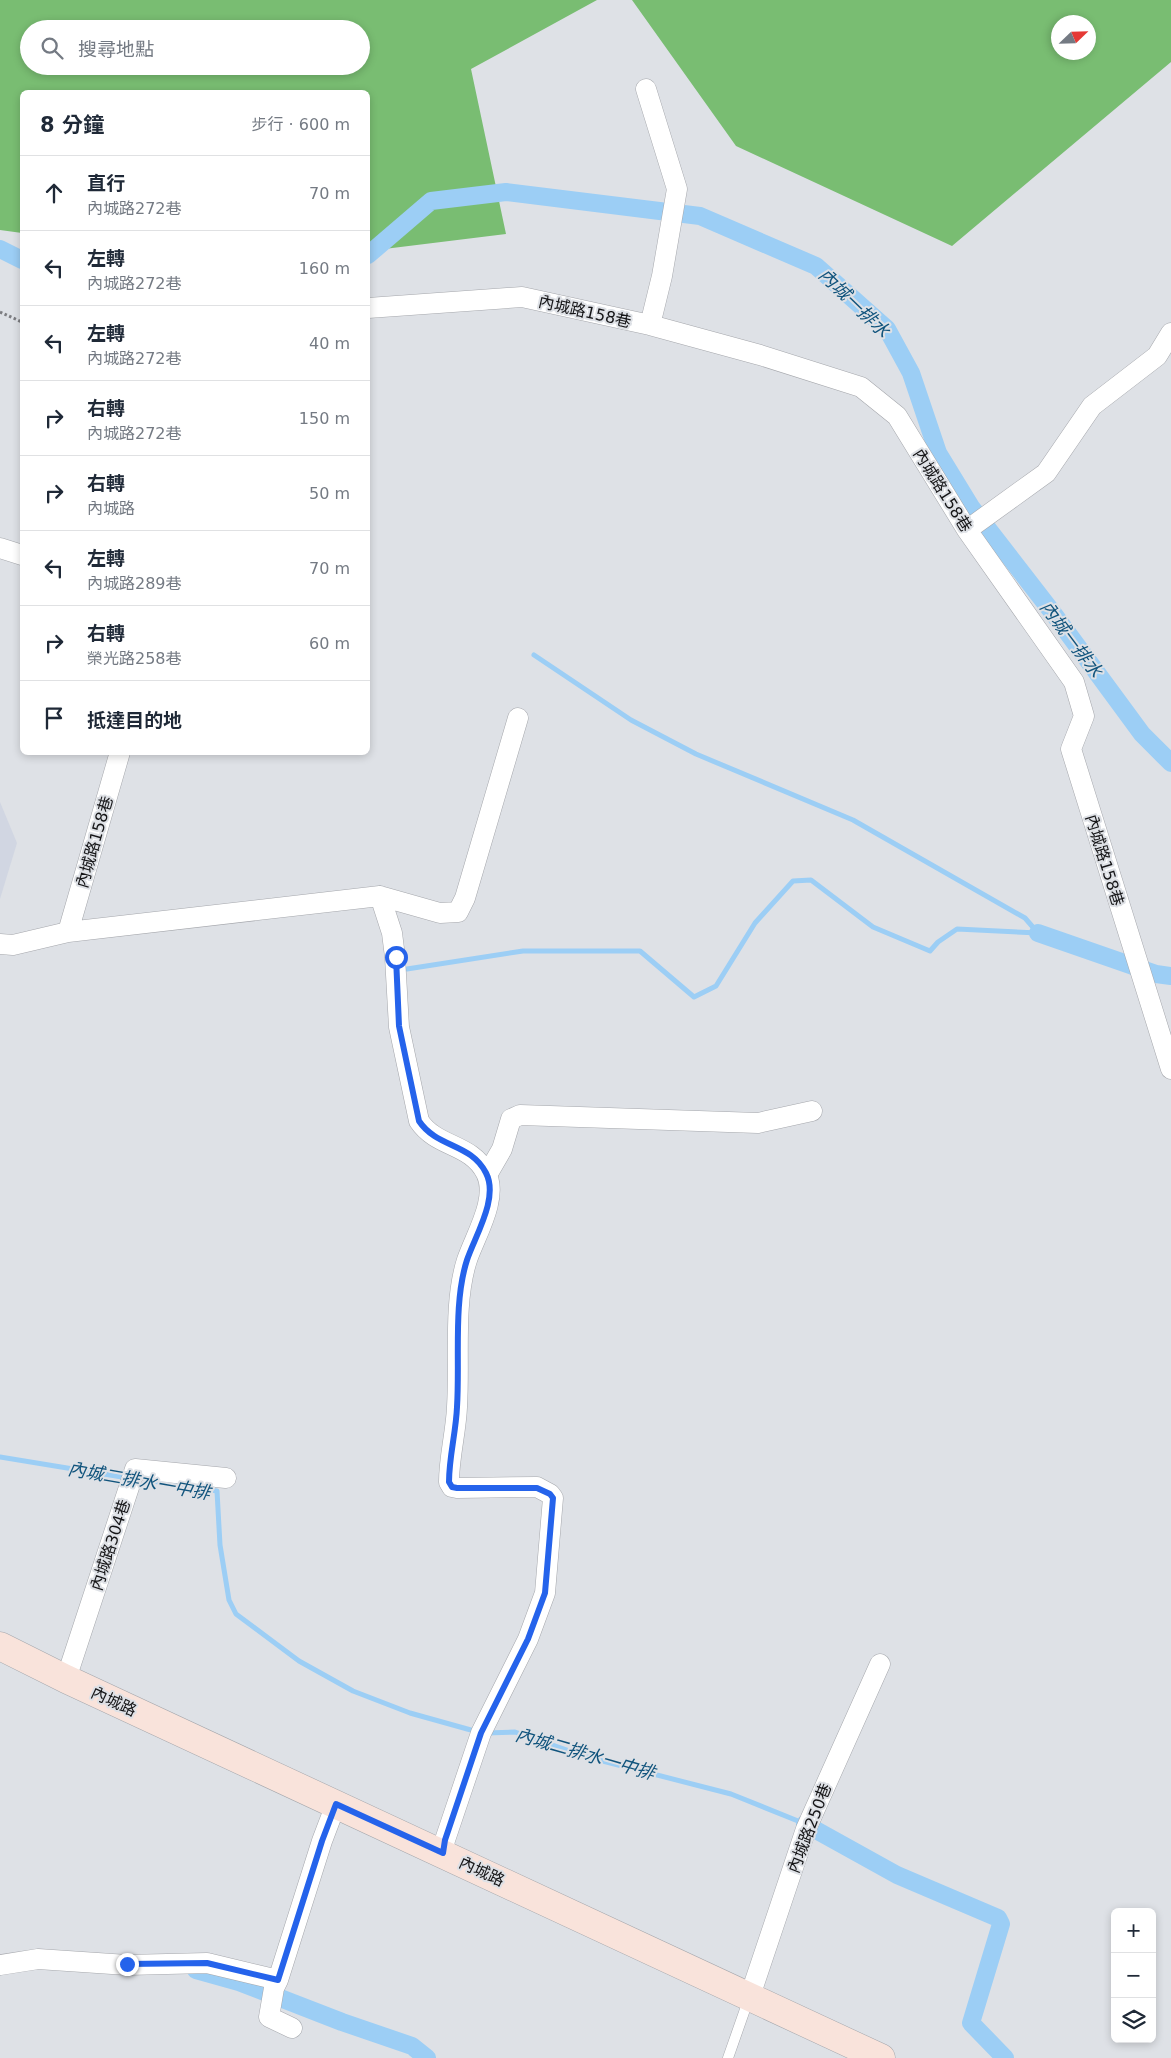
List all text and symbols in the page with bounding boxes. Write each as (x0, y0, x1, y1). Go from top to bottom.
north arrow (1051, 15, 1096, 60)
search box (20, 20, 370, 75)
icon: search (38, 34, 66, 62)
text: 搜尋地點 (78, 38, 154, 60)
text: 8 分鐘 (40, 113, 104, 137)
text: 步行 · 600 m (252, 115, 350, 134)
text: 直行 (87, 172, 125, 194)
icon: ahead (40, 179, 68, 207)
text: 70 m (309, 184, 350, 203)
text: 內城路272巷 (87, 199, 182, 218)
text: 左轉 (87, 247, 125, 269)
icon: left (40, 254, 68, 282)
text: 160 m (299, 259, 350, 278)
water label: 內城一排水 (815, 264, 895, 342)
text: 內城路272巷 (87, 274, 182, 293)
street label: 內城路158巷 (537, 292, 633, 331)
text: 左轉 (87, 322, 125, 344)
icon: left (40, 329, 68, 357)
text: 40 m (309, 334, 350, 353)
text: 內城路272巷 (87, 349, 182, 368)
text: 右轉 (87, 397, 125, 419)
icon: right (40, 404, 68, 432)
text: 150 m (299, 409, 350, 428)
text: 內城路272巷 (87, 424, 182, 443)
street label: 內城路158巷 (909, 445, 976, 535)
text: 右轉 (87, 472, 125, 494)
icon: right (40, 479, 68, 507)
text: 50 m (309, 484, 350, 503)
text: 內城路 (87, 499, 135, 518)
text: 左轉 (87, 547, 125, 569)
icon: left (40, 554, 68, 582)
text: 70 m (309, 559, 350, 578)
text: 內城路289巷 (87, 574, 182, 593)
water label: 內城一排水 (1036, 596, 1107, 682)
text: 右轉 (87, 622, 125, 644)
icon: right (40, 629, 68, 657)
text: 60 m (309, 634, 350, 653)
text: 榮光路258巷 (87, 649, 182, 668)
icon: arrive (40, 704, 68, 732)
text: 抵達目的地 (87, 709, 182, 731)
street label: 內城路158巷 (72, 794, 117, 890)
street label: 內城路158巷 (1082, 812, 1127, 908)
route start (385, 946, 408, 969)
water label: 內城二排水一中排 (66, 1458, 214, 1504)
street label: 內城路304巷 (87, 1497, 134, 1593)
street label: 內城路 (88, 1683, 140, 1720)
water label: 內城二排水一中排 (513, 1724, 659, 1784)
street label: 內城路250巷 (784, 1781, 835, 1876)
street label: 內城路 (456, 1853, 508, 1890)
map controls (1111, 1908, 1156, 2043)
button: + (1111, 1908, 1156, 1953)
route end (116, 1953, 139, 1976)
button: − (1111, 1953, 1156, 1998)
button: layers (1111, 1998, 1156, 2043)

